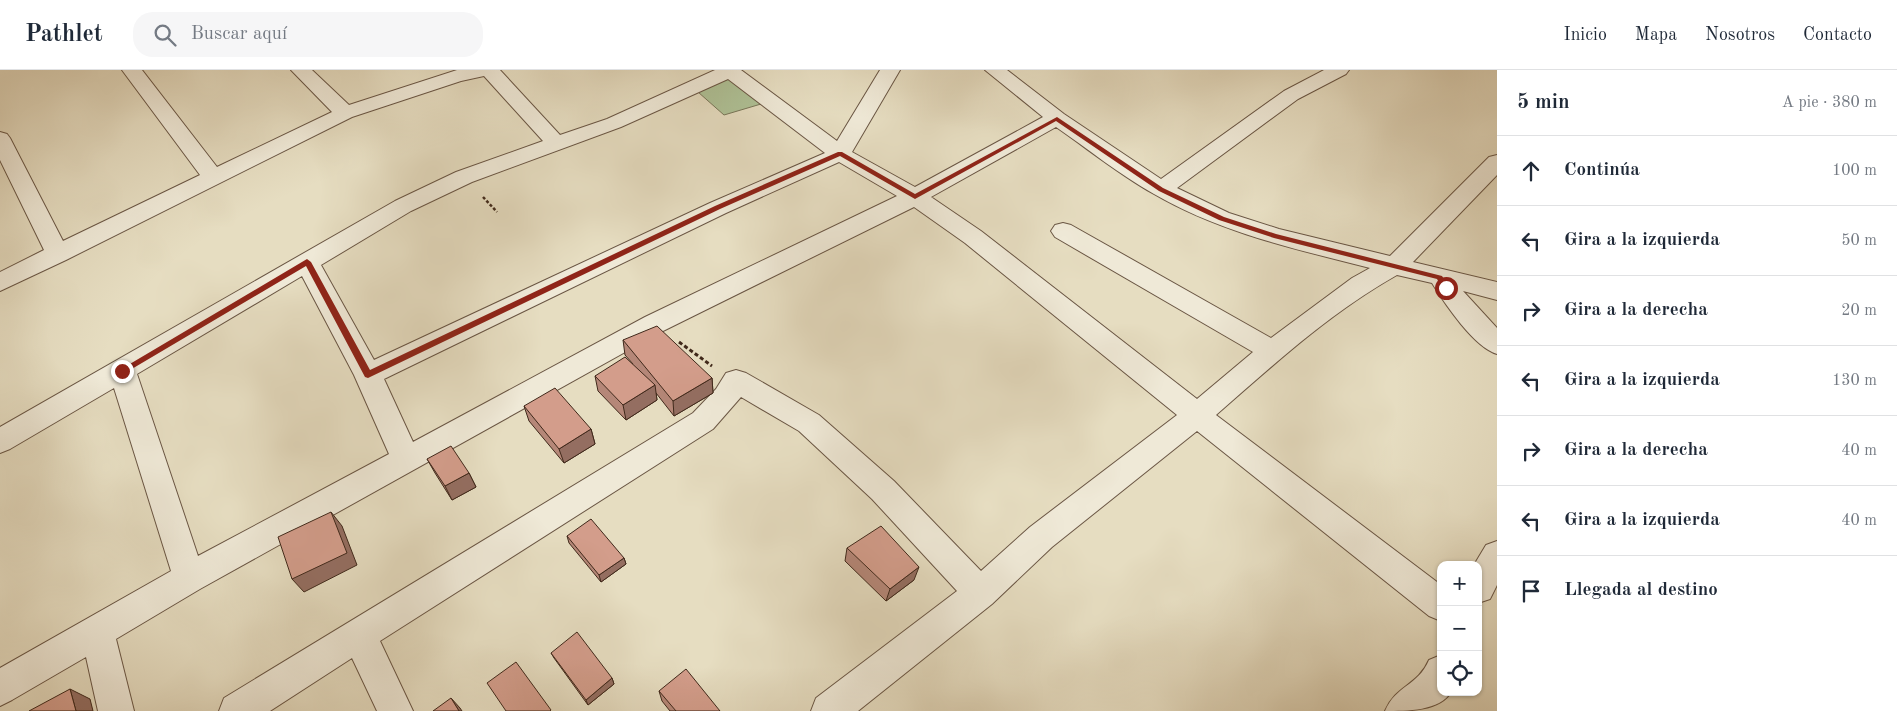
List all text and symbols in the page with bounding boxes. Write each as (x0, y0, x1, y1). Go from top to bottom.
search box (133, 12, 483, 57)
icon: search (151, 21, 179, 49)
text: Pathlet (25, 23, 103, 47)
text: Buscar aquí (191, 25, 287, 44)
text: Inicio (1564, 26, 1607, 44)
text: Mapa (1635, 26, 1677, 44)
text: Nosotros (1705, 26, 1775, 44)
text: Contacto (1803, 26, 1872, 44)
text: 5 min (1517, 92, 1570, 113)
text: A pie · 380 m (1782, 95, 1877, 111)
icon: ahead (1517, 157, 1545, 185)
text: Continúa (1564, 161, 1640, 180)
text: 100 m (1832, 163, 1877, 179)
icon: left (1517, 227, 1545, 255)
text: Gira a la izquierda (1564, 231, 1720, 250)
text: 50 m (1841, 233, 1877, 249)
route start (1435, 277, 1458, 300)
icon: right (1517, 297, 1545, 325)
text: Gira a la derecha (1564, 301, 1708, 320)
text: 20 m (1841, 303, 1877, 319)
route end (111, 360, 134, 383)
icon: left (1517, 367, 1545, 395)
text: Gira a la izquierda (1564, 371, 1720, 390)
text: 130 m (1832, 373, 1877, 389)
icon: right (1517, 437, 1545, 465)
text: Gira a la derecha (1564, 441, 1708, 460)
text: 40 m (1841, 443, 1877, 459)
icon: left (1517, 507, 1545, 535)
text: Gira a la izquierda (1564, 511, 1720, 530)
text: 40 m (1841, 513, 1877, 529)
map controls (1437, 561, 1482, 696)
button: + (1437, 561, 1482, 606)
icon: arrive (1517, 577, 1545, 605)
text: Llegada al destino (1564, 581, 1718, 600)
button: − (1437, 606, 1482, 651)
button: locate (1437, 651, 1482, 696)

